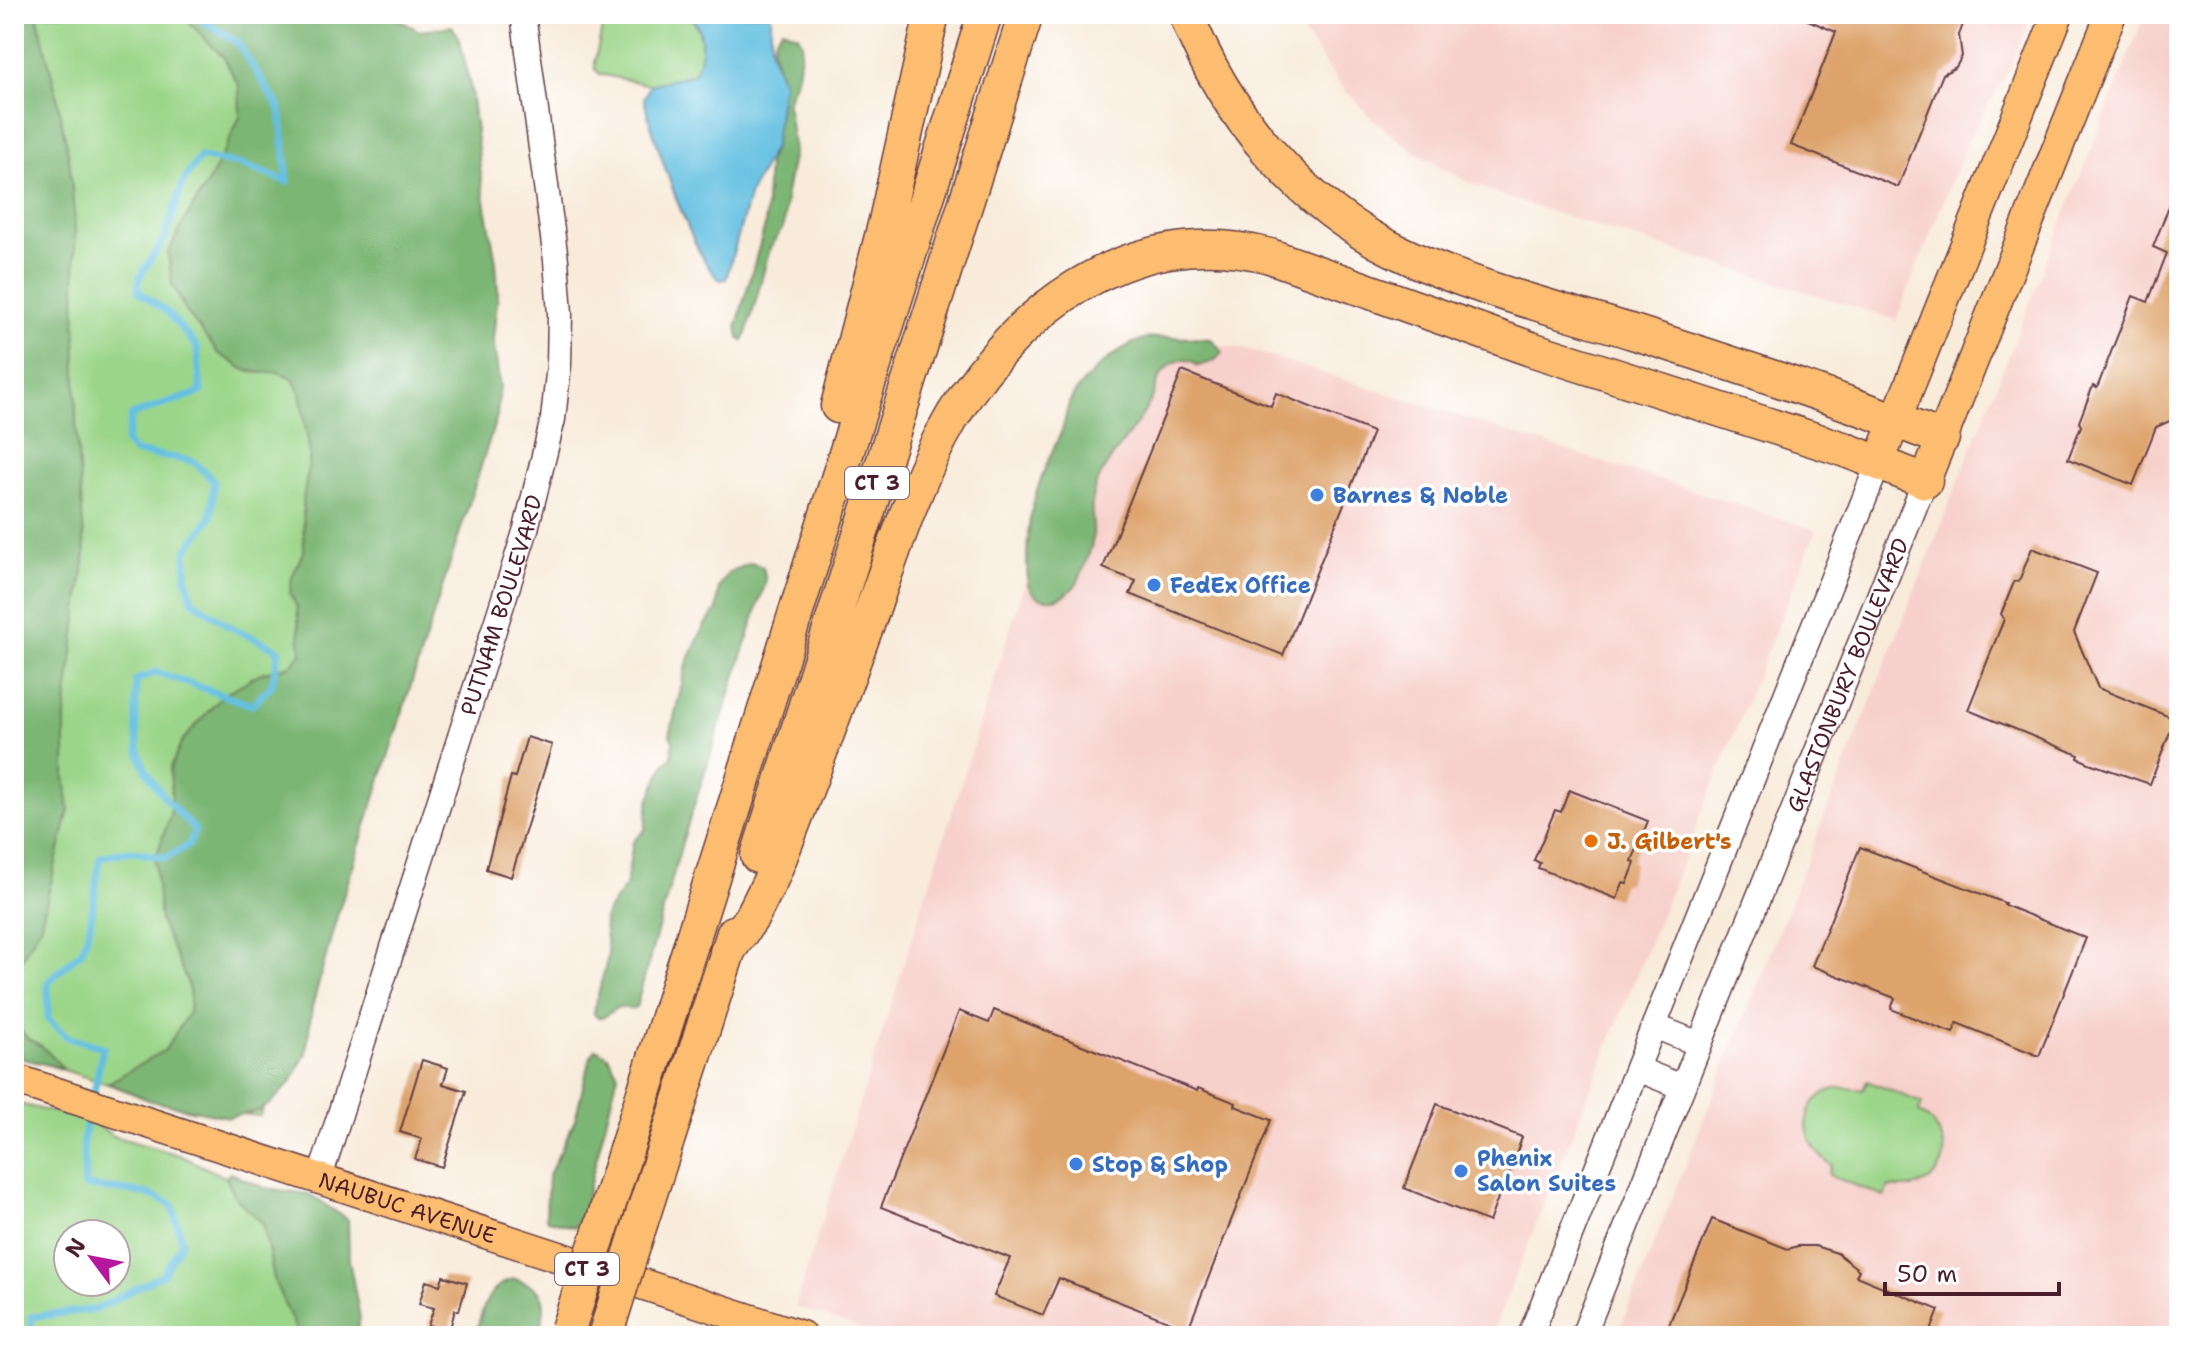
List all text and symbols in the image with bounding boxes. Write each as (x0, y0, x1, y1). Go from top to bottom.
road number: CT 3 (845, 467, 909, 499)
place label: Barnes & Noble (1333, 481, 1508, 510)
marker: Barnes & Noble (1308, 486, 1326, 504)
street label: PUTNAM BOULEVARD (454, 492, 549, 719)
street label: GLASTONBURY BOULEVARD (1780, 534, 1916, 816)
place label: FedEx Office (1170, 571, 1311, 600)
marker: FedEx Office (1145, 576, 1163, 594)
place label: J. Gilbert's (1607, 827, 1732, 856)
marker: J. Gilbert's (1582, 832, 1600, 850)
place label: Phenix Salon Suites (1477, 1144, 1616, 1198)
place label: Stop & Shop (1092, 1150, 1228, 1179)
marker: Stop & Shop (1067, 1155, 1085, 1173)
marker: Phenix Salon Suites (1452, 1162, 1470, 1180)
street label: NAUBUC AVENUE (315, 1165, 500, 1251)
north arrow (52, 1218, 132, 1298)
text: N (59, 1233, 92, 1263)
scale bar (1885, 1246, 2059, 1296)
road number: CT 3 (555, 1253, 619, 1285)
text: 50 m (1897, 1258, 1957, 1290)

